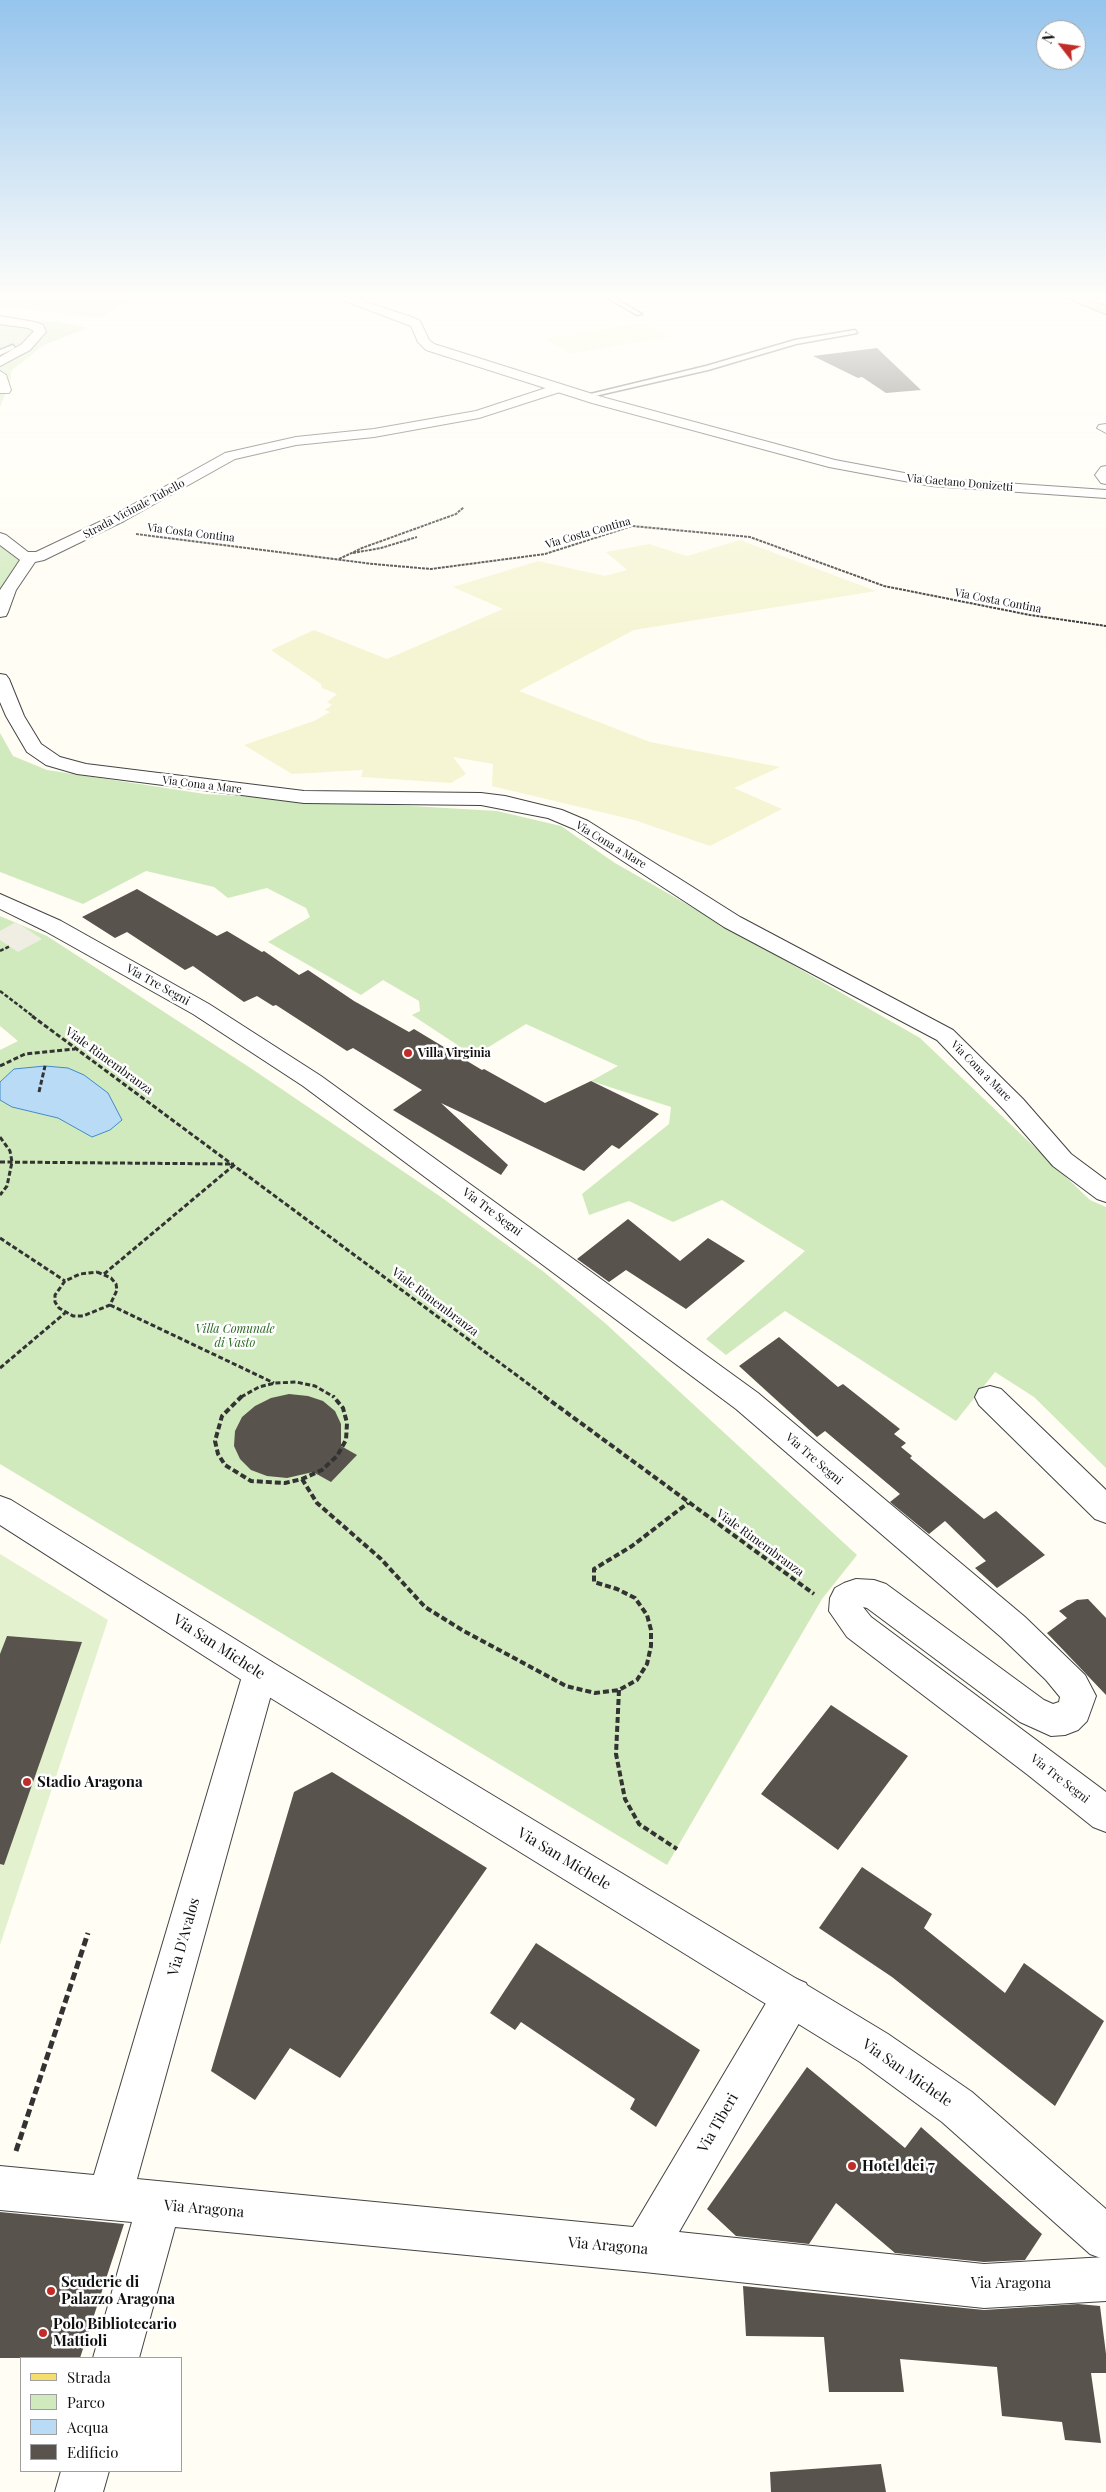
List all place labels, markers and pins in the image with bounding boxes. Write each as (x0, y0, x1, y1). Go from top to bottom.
place label: Villa Virginia (418, 1046, 491, 1060)
marker: Villa Virginia (402, 1047, 414, 1059)
place label: Stadio Aragona (37, 1773, 143, 1791)
marker: Stadio Aragona (21, 1776, 33, 1788)
place label: Hotel dei 7 (862, 2157, 935, 2175)
marker: Hotel dei 7 (846, 2160, 858, 2172)
place label: Scuderie di Palazzo Aragona (61, 2273, 175, 2308)
marker: Scuderie di Palazzo Aragona (45, 2285, 57, 2297)
place label: Polo Bibliotecario Mattioli (53, 2315, 177, 2350)
marker: Polo Bibliotecario Mattioli (37, 2327, 49, 2339)

